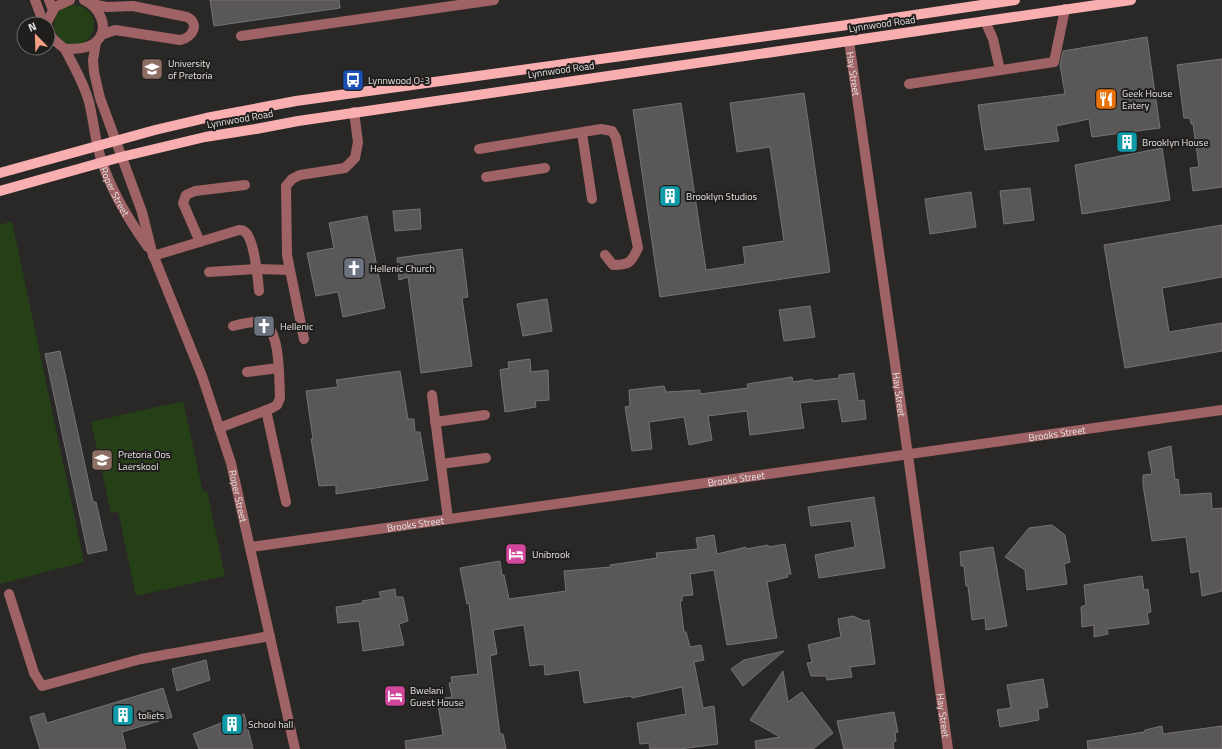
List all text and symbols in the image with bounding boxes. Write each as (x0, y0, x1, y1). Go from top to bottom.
street label: Lynnwood Road (848, 12, 916, 36)
north arrow (16, 16, 56, 56)
text: N (25, 18, 39, 36)
street label: Hay Street (843, 51, 864, 97)
school or university icon: University of Pretoria (139, 56, 165, 82)
place label: University of Pretoria (168, 56, 213, 83)
street label: Lynnwood Road (527, 58, 595, 82)
bus stop icon: Lynnwood O-3 (340, 67, 366, 93)
place label: Lynnwood O-3 (368, 73, 430, 88)
restaurant icon: Geek House Eatery (1093, 86, 1119, 112)
place label: Geek House Eatery (1122, 86, 1172, 113)
street label: Lynnwood Road (206, 106, 274, 132)
building icon: Brooklyn House (1114, 129, 1140, 155)
place label: Brooklyn House (1142, 135, 1209, 150)
street label: Roper Street (97, 165, 134, 219)
building icon: Brooklyn Studios (657, 183, 683, 209)
place label: Brooklyn Studios (686, 189, 757, 204)
church icon: Hellenic Church (341, 255, 367, 281)
place label: Hellenic Church (370, 261, 435, 276)
church icon: Hellenic (251, 313, 277, 339)
place label: Hellenic (280, 319, 313, 334)
street label: Hay Street (889, 371, 910, 418)
street label: Brooks Street (1027, 422, 1087, 445)
school or university icon: Pretoria Oos Laerskool (89, 447, 115, 473)
place label: Pretoria Oos Laerskool (118, 447, 171, 474)
street label: Brooks Street (707, 467, 766, 490)
street label: Roper Street (225, 468, 252, 524)
street label: Brooks Street (386, 512, 445, 535)
hotel icon: Unibrook (503, 541, 529, 567)
place label: Unibrook (532, 547, 570, 562)
hotel icon: Bwelani Guest House (382, 683, 408, 709)
place label: Bwelani Guest House (410, 683, 464, 710)
street label: Hay Street (933, 692, 954, 739)
building icon: toliets (110, 702, 136, 728)
place label: toliets (138, 708, 165, 723)
building icon: School hall (219, 711, 245, 737)
place label: School hall (248, 717, 293, 732)

